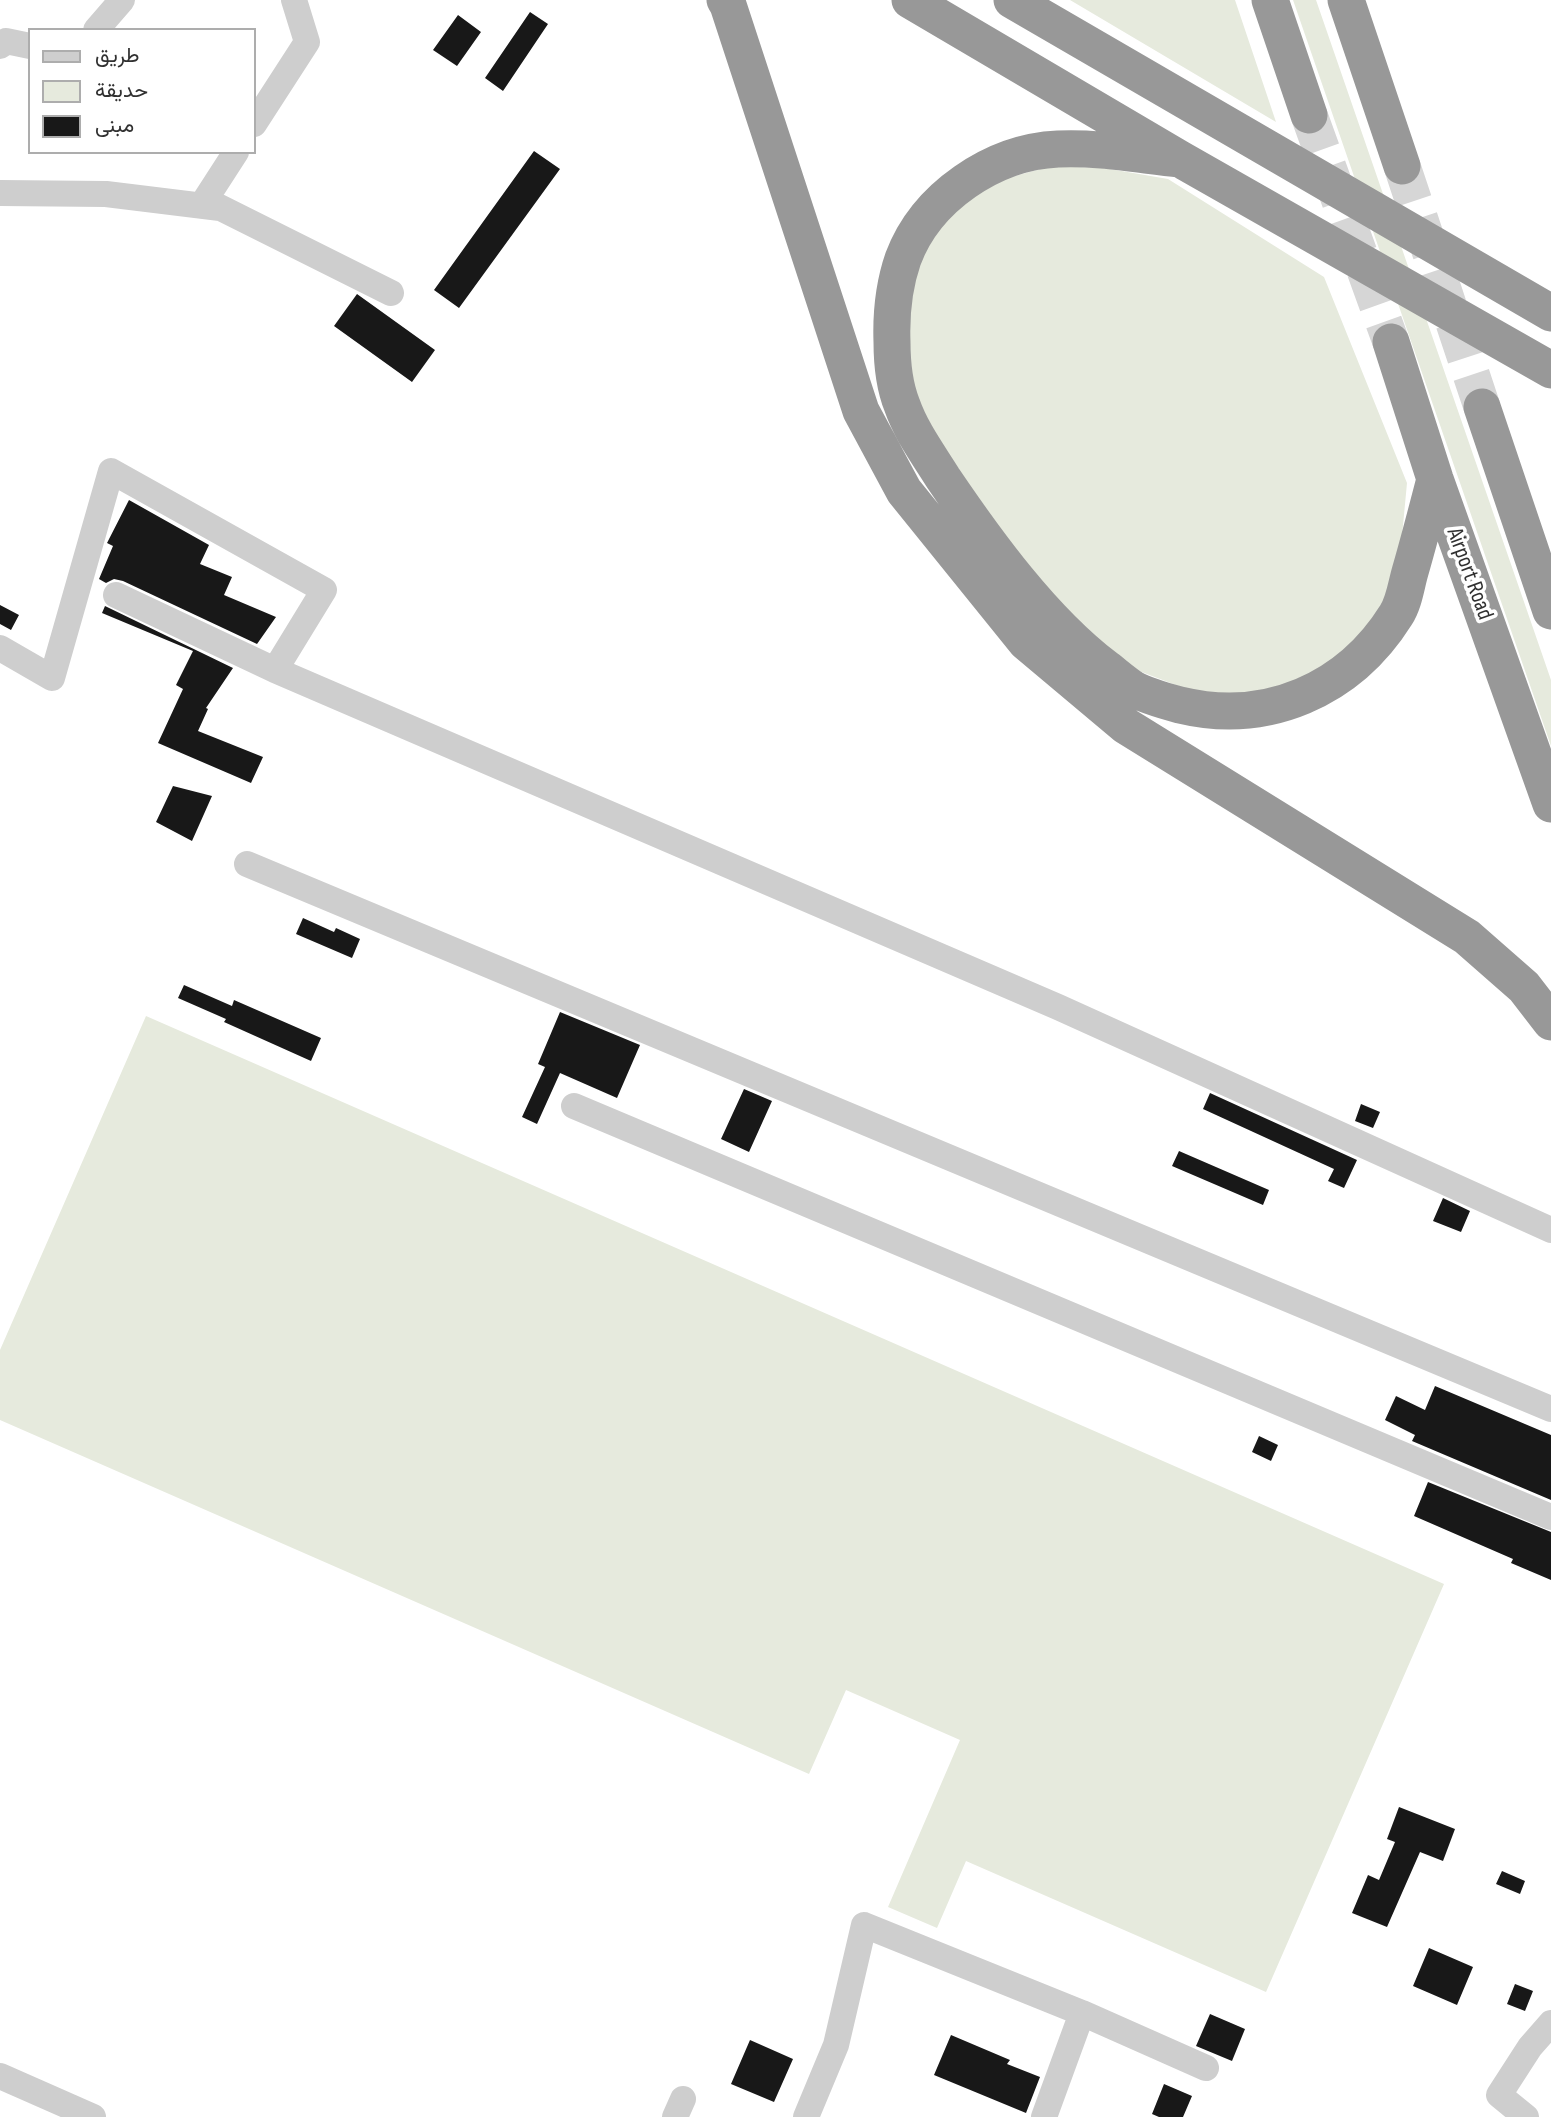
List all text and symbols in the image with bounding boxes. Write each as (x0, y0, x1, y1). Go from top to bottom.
legend (28, 28, 256, 154)
text: طريق (95, 43, 140, 68)
text: حديقة (95, 78, 148, 103)
text: مبنى (95, 113, 134, 138)
street label: Airport Road (1440, 524, 1498, 624)

